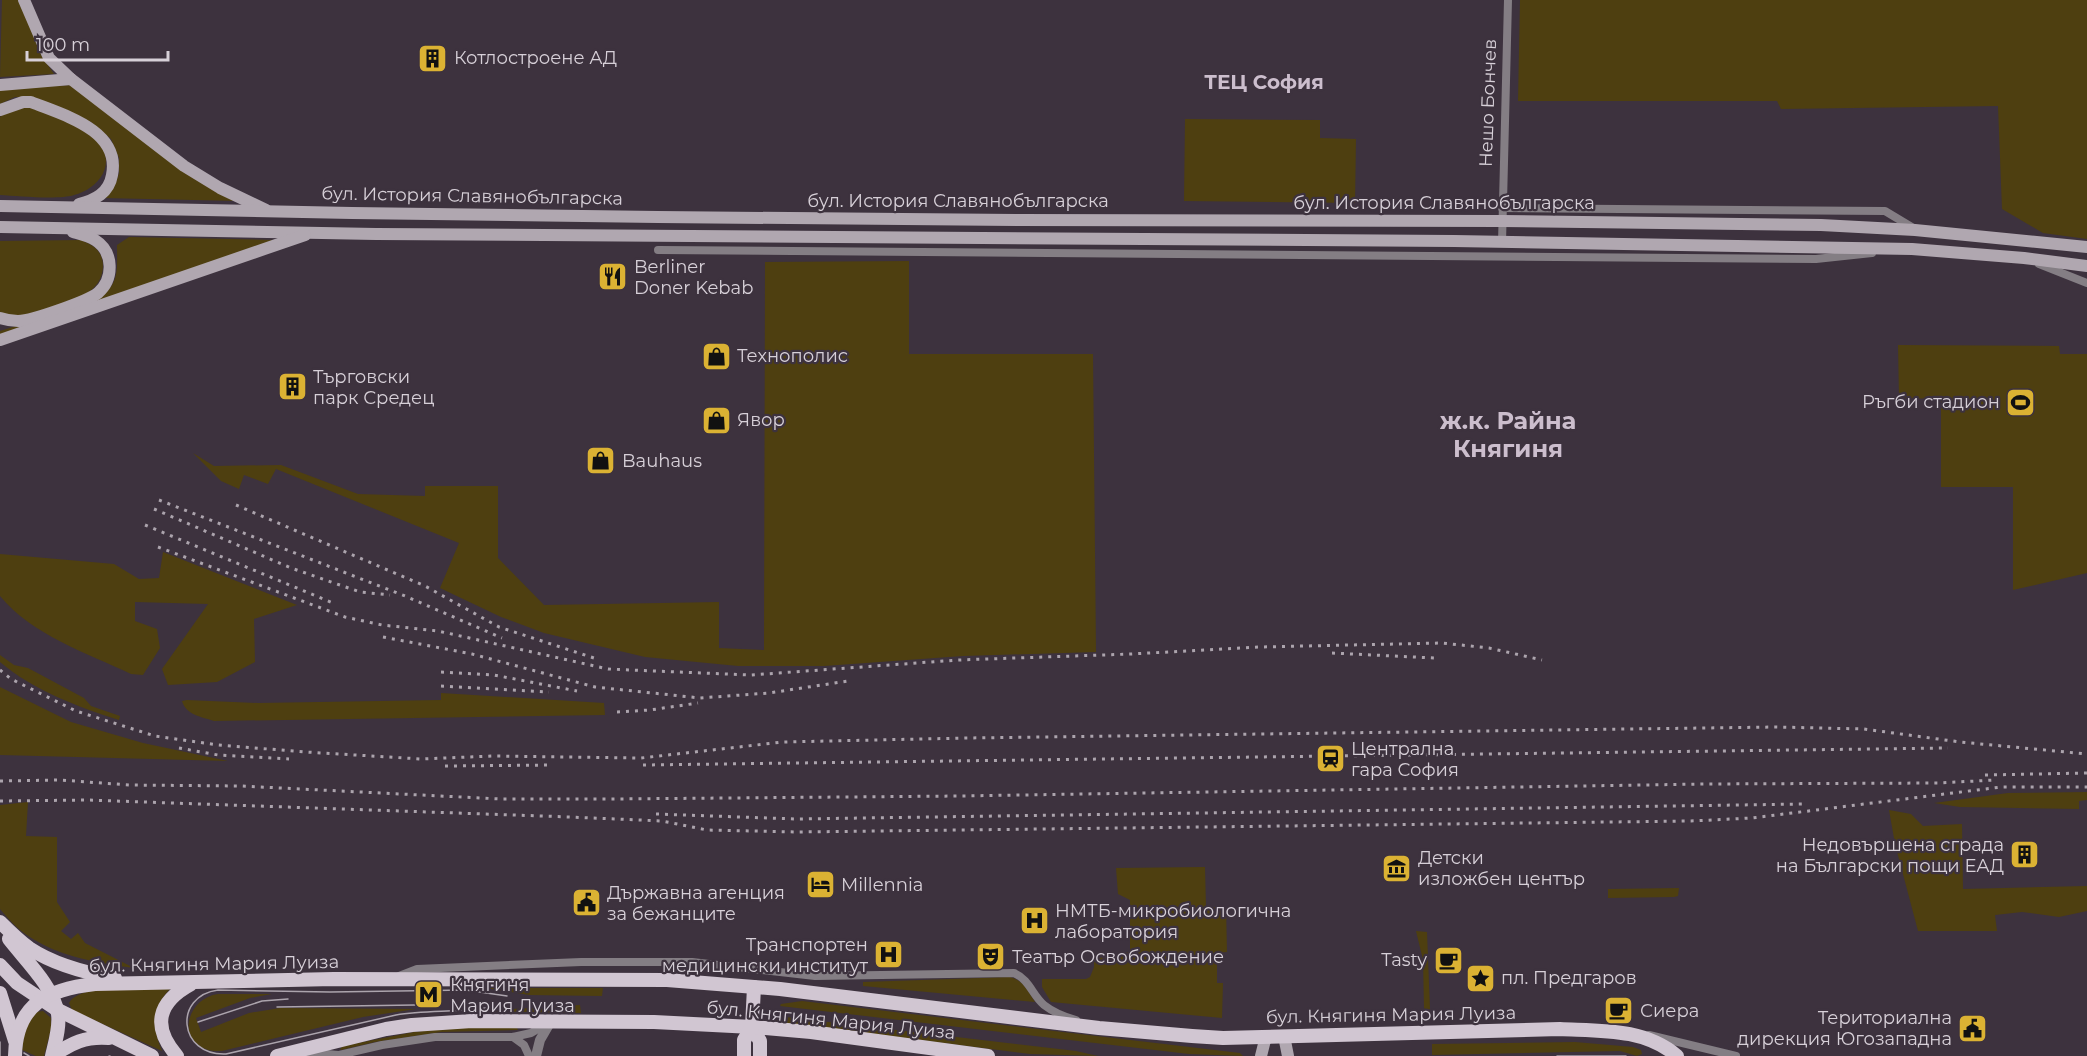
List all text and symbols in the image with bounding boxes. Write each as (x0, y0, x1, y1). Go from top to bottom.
scale bar (27, 24, 168, 62)
text: 100 m (36, 34, 90, 56)
street label: Нешо Бончев (1475, 39, 1501, 167)
building icon: Котлостроене АД (417, 42, 449, 74)
place label: Котлостроене АД (454, 47, 617, 69)
district label: ТЕЦ София (1204, 70, 1324, 94)
street label: бул. История Славянобългарска (321, 182, 623, 210)
street label: бул. История Славянобългарска (807, 190, 1109, 212)
street label: бул. История Славянобългарска (1293, 192, 1595, 214)
place label: Berliner Doner Kebab (634, 256, 753, 299)
restaurant icon: Berliner Doner Kebab (597, 261, 629, 293)
shop icon: Технополис (700, 340, 732, 372)
place label: Технополис (737, 345, 848, 367)
place label: Търговски парк Средец (313, 366, 434, 409)
building icon: Търговски парк Средец (276, 371, 308, 403)
sports icon: Ръгби стадион (2005, 386, 2037, 418)
place label: Ръгби стадион (1862, 391, 2000, 413)
shop icon: Явор (700, 404, 732, 436)
district label: ж.к. Райна Княгиня (1440, 406, 1576, 463)
place label: Явор (737, 409, 785, 431)
shop icon: Bauhaus (585, 445, 617, 477)
place label: Bauhaus (622, 450, 702, 472)
place label: Централна гара София (1351, 738, 1459, 781)
station icon: Централна гара София (1314, 743, 1346, 775)
place label: Недовършена сграда на Български пощи ЕАД (1776, 834, 2004, 877)
building icon: Недовършена сграда на Български пощи ЕАД (2009, 839, 2041, 871)
place label: Детски изложбен център (1418, 847, 1585, 890)
museum icon: Детски изложбен център (1381, 852, 1413, 884)
hotel icon: Millennia (804, 869, 836, 901)
place label: Millennia (841, 874, 923, 896)
place label: Държавна агенция за бежанците (607, 882, 785, 925)
public building icon: Държавна агенция за бежанците (570, 887, 602, 919)
place label: НМТБ-микробиологична лаборатория (1055, 900, 1291, 943)
hospital icon: НМТБ-микробиологична лаборатория (1018, 905, 1050, 937)
place label: Транспортен медицински институт (662, 934, 868, 977)
hospital icon: Транспортен медицински институт (873, 939, 905, 971)
theatre icon: Театър Освобождение (975, 941, 1007, 973)
cafe icon: Tasty (1432, 944, 1464, 976)
place label: Театър Освобождение (1012, 946, 1224, 968)
place label: Tasty (1381, 949, 1427, 971)
street label: бул. Княгиня Мария Луиза (89, 951, 339, 977)
place icon: пл. Предгаров (1464, 962, 1496, 994)
place label: пл. Предгаров (1501, 967, 1637, 989)
place label: Княгиня Мария Луиза (450, 974, 575, 1017)
metro station icon: Княгиня Мария Луиза (413, 979, 445, 1011)
cafe icon: Сиера (1603, 995, 1635, 1027)
street label: бул. Княгиня Мария Луиза (705, 996, 957, 1044)
place label: Сиера (1640, 1000, 1699, 1022)
street label: бул. Княгиня Мария Луиза (1266, 1002, 1516, 1028)
place label: Териториална дирекция Югозападна (1737, 1007, 1952, 1050)
public building icon: Териториална дирекция Югозападна (1957, 1012, 1989, 1044)

